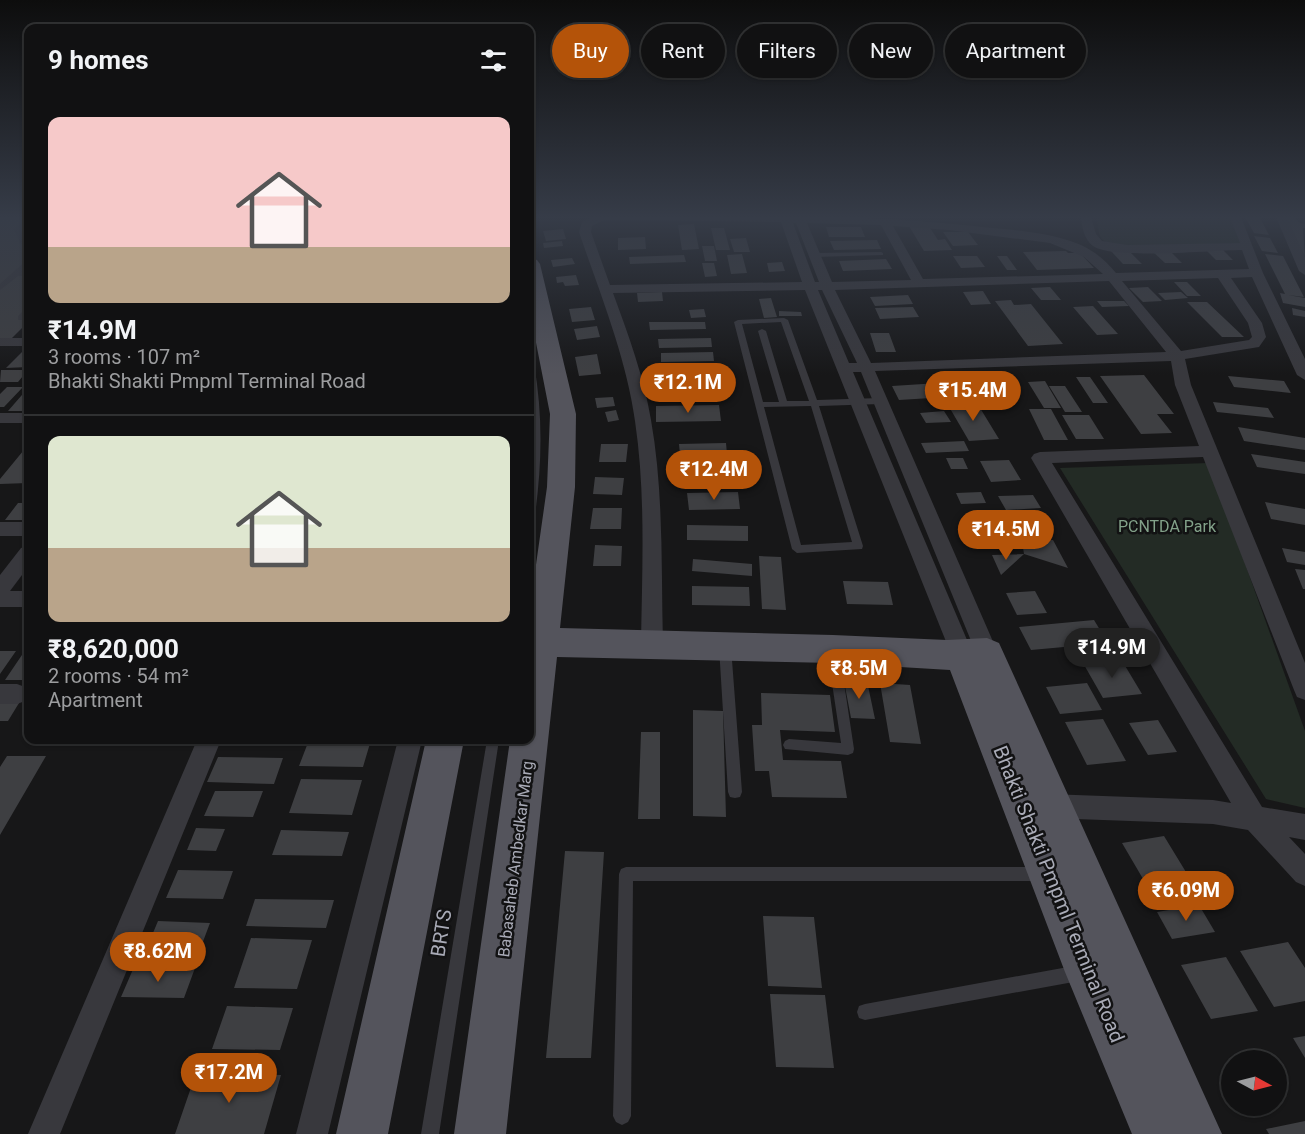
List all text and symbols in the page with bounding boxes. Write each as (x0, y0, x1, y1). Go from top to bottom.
chip: Buy (552, 24, 629, 78)
chip: Rent (641, 24, 725, 78)
chip: Filters (737, 24, 837, 78)
chip: New (849, 24, 933, 78)
chip: Apartment (945, 24, 1086, 78)
icon: filters (477, 44, 510, 77)
text: 9 homes (48, 45, 149, 75)
icon: home (225, 156, 333, 264)
text: ₹14.9M (48, 315, 137, 345)
text: 3 rooms · 107 m² (48, 345, 200, 369)
pin: ₹12.1M (639, 363, 737, 414)
text: Bhakti Shakti Pmpml Terminal Road (48, 369, 366, 393)
text: ₹12.1M (654, 370, 722, 394)
pin: ₹15.4M (924, 371, 1022, 422)
text: ₹15.4M (939, 378, 1007, 402)
pin: ₹12.4M (665, 450, 763, 501)
text: ₹12.4M (680, 457, 748, 481)
icon: home (225, 475, 333, 583)
pin: ₹14.5M (957, 510, 1055, 561)
text: ₹14.5M (972, 517, 1040, 541)
park label: PCNTDA Park (1118, 517, 1217, 536)
pin: ₹14.9M (1063, 628, 1161, 679)
text: ₹8,620,000 (48, 634, 179, 664)
text: ₹14.9M (1078, 635, 1146, 659)
pin: ₹8.5M (817, 649, 901, 700)
text: ₹8.5M (831, 656, 887, 680)
text: 2 rooms · 54 m² (48, 664, 189, 688)
text: Apartment (48, 688, 143, 712)
street label: Bhakti Shakti Pmpml Terminal Road (988, 742, 1130, 1046)
street label: Babasaheb Ambedkar Marg (494, 760, 537, 958)
pin: ₹6.09M (1137, 871, 1235, 922)
text: ₹6.09M (1152, 878, 1220, 902)
street label: BRTS (425, 907, 457, 958)
pin: ₹8.62M (109, 932, 207, 983)
text: ₹8.62M (124, 939, 192, 963)
north arrow (1221, 1050, 1287, 1116)
map controls (1221, 1050, 1287, 1116)
pin: ₹17.2M (180, 1053, 278, 1104)
text: ₹17.2M (195, 1060, 263, 1084)

